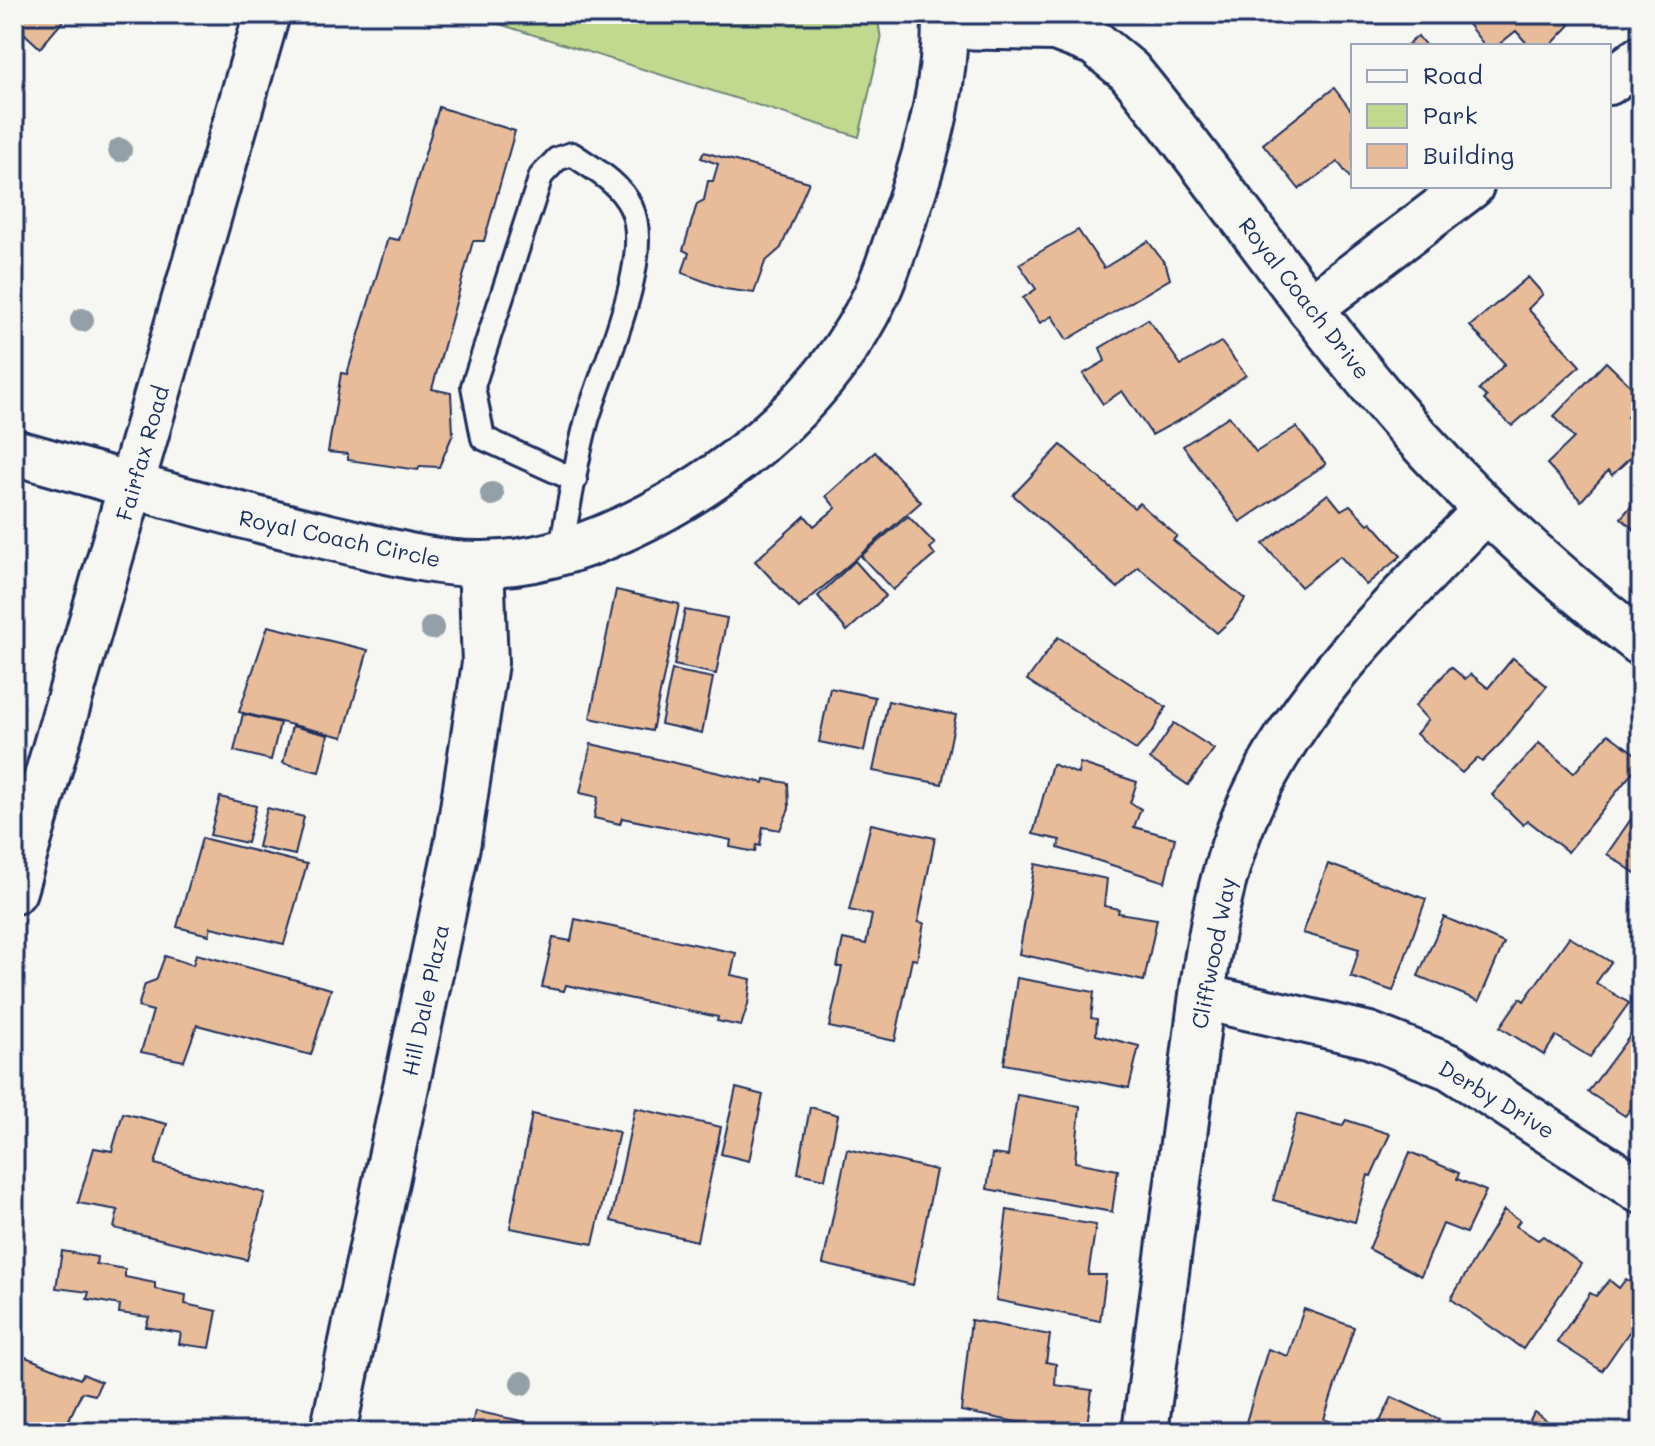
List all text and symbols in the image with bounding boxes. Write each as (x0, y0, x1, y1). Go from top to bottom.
legend (1351, 44, 1611, 188)
text: Road (1423, 59, 1483, 90)
text: Park (1423, 99, 1477, 130)
text: Building (1423, 139, 1514, 170)
street label: Royal Coach Drive (1233, 211, 1377, 385)
street label: Fairfax Road (109, 382, 175, 524)
street label: Royal Coach Circle (237, 502, 443, 574)
street label: Cliffwood Way (1184, 875, 1242, 1031)
street label: Hill Dale Plaza (395, 922, 455, 1078)
street label: Derby Drive (1434, 1053, 1560, 1145)

